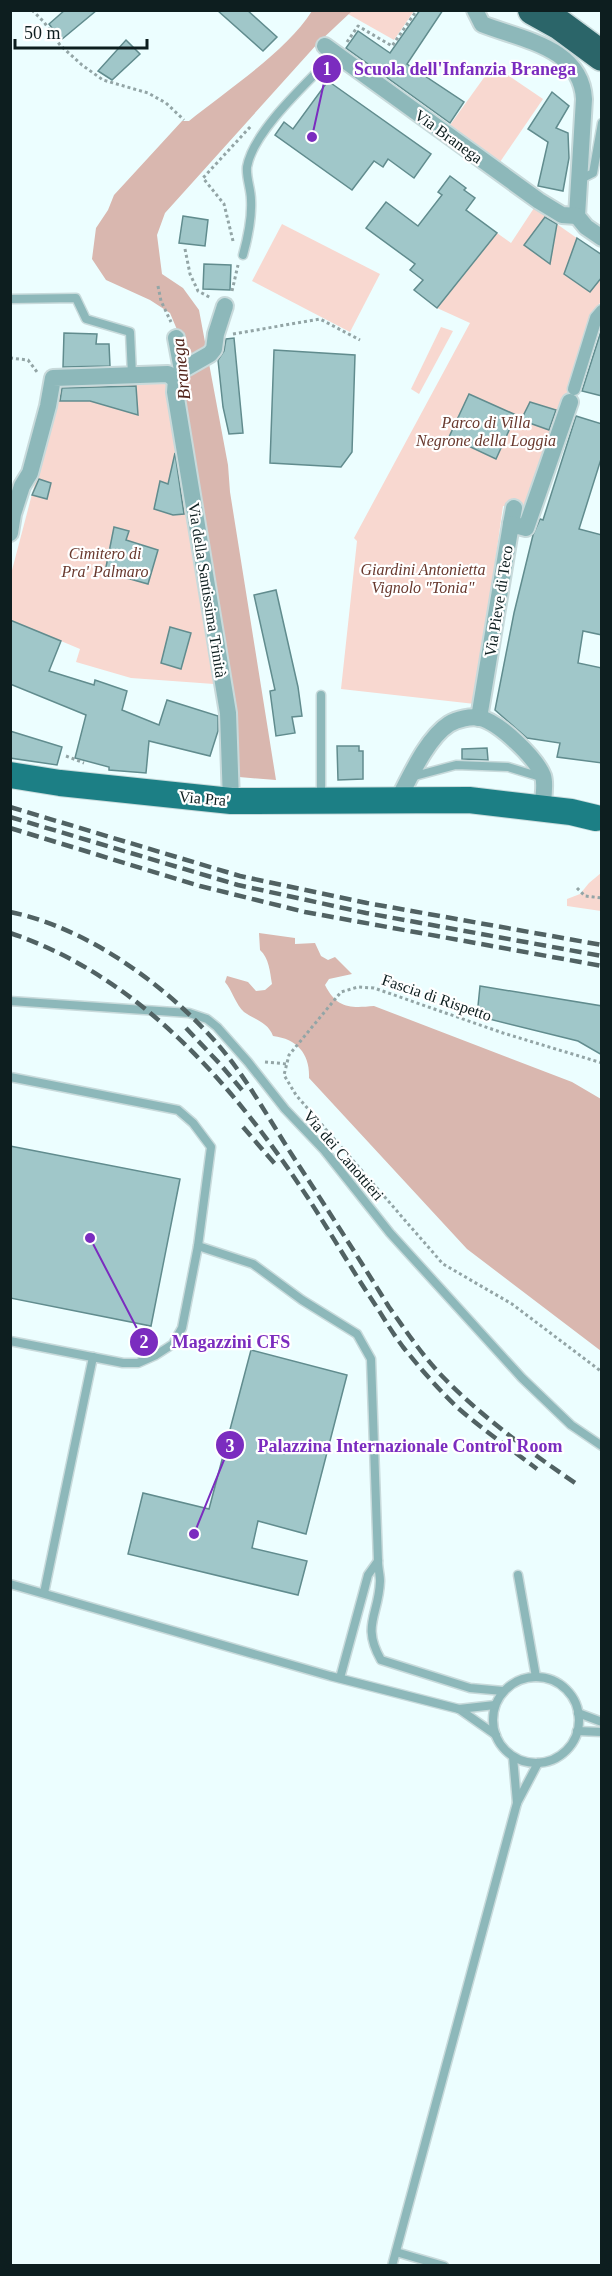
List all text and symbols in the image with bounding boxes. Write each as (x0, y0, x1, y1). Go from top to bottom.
scale bar (15, 12, 147, 50)
text: 50 m (24, 23, 61, 43)
callout: Scuola dell'Infanzia Branega (312, 51, 588, 87)
text: 1 (323, 59, 332, 79)
text: Scuola dell'Infanzia Branega (354, 59, 576, 79)
street label: Via Branega (411, 106, 486, 167)
water label: Branega (168, 337, 194, 401)
park label: Parco di Villa Negrone della Loggia (415, 414, 556, 450)
street label: Via della Santissima Trinità (185, 501, 230, 679)
street label: Via Pieve di Teco (481, 544, 516, 658)
park label: Cimitero di Pra' Palmaro (61, 545, 148, 580)
park label: Giardini Antonietta Vignolo "Tonia" (361, 561, 485, 597)
street label: Via Pra' (178, 788, 230, 809)
street label: Fascia di Rispetto (380, 971, 494, 1025)
street label: Via dei Canottieri (300, 1107, 388, 1204)
callout: Magazzini CFS (129, 1324, 302, 1360)
text: 2 (140, 1332, 149, 1352)
text: Magazzini CFS (172, 1332, 290, 1352)
callout: Palazzina Internazionale Control Room (215, 1427, 574, 1463)
text: 3 (226, 1436, 235, 1456)
text: Palazzina Internazionale Control Room (257, 1436, 563, 1456)

